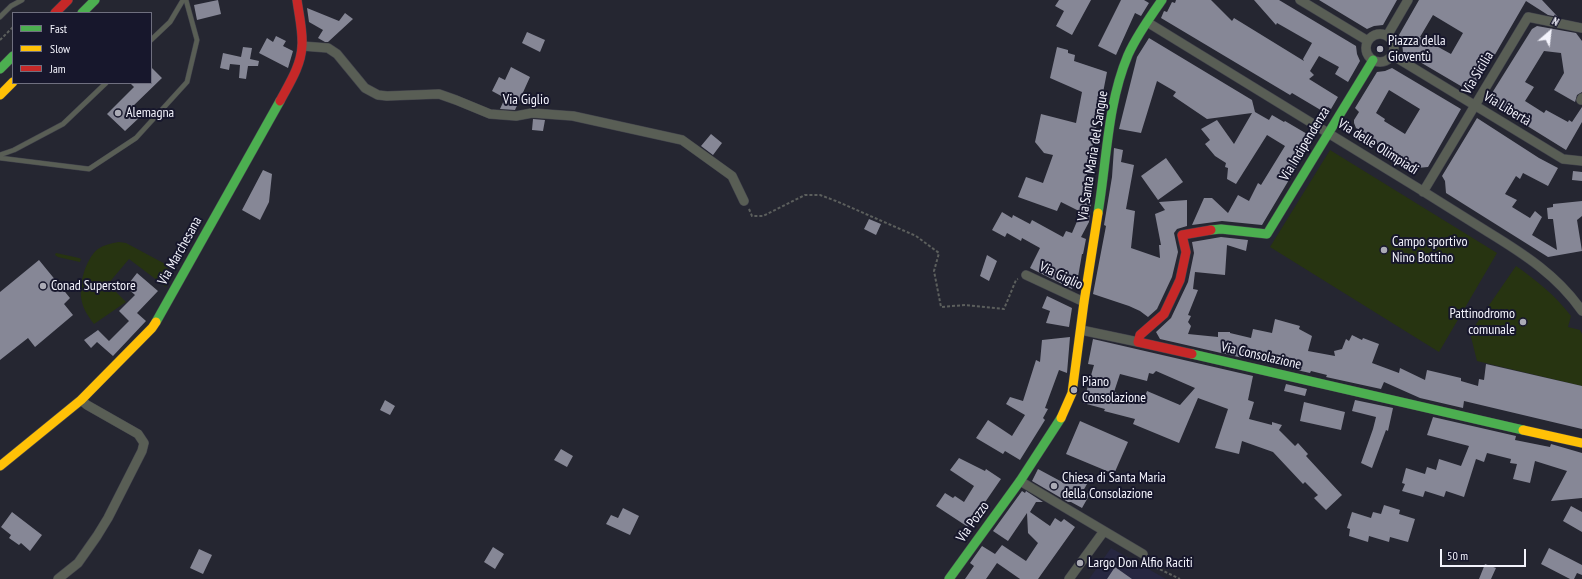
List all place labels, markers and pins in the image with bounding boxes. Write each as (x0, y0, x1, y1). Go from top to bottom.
place label: Piazza della Gioventù (1388, 33, 1446, 66)
marker: Piazza della Gioventù (1375, 44, 1385, 54)
place label: Alemagna (126, 105, 174, 121)
marker: Alemagna (113, 108, 123, 118)
place label: Campo sportivo Nino Bottino (1392, 234, 1467, 266)
marker: Campo sportivo Nino Bottino (1379, 245, 1389, 255)
place label: Conad Superstore (51, 278, 136, 294)
marker: Conad Superstore (38, 281, 48, 291)
place label: Pattinodromo comunale (1449, 306, 1515, 338)
marker: Pattinodromo comunale (1518, 317, 1528, 327)
place label: Piano Consolazione (1082, 374, 1146, 406)
marker: Piano Consolazione (1069, 385, 1079, 395)
place label: Chiesa di Santa Maria della Consolazione (1062, 470, 1166, 502)
marker: Chiesa di Santa Maria della Consolazione (1049, 481, 1059, 491)
place label: Largo Don Alfio Raciti (1088, 555, 1193, 571)
marker: Largo Don Alfio Raciti (1075, 558, 1085, 568)

